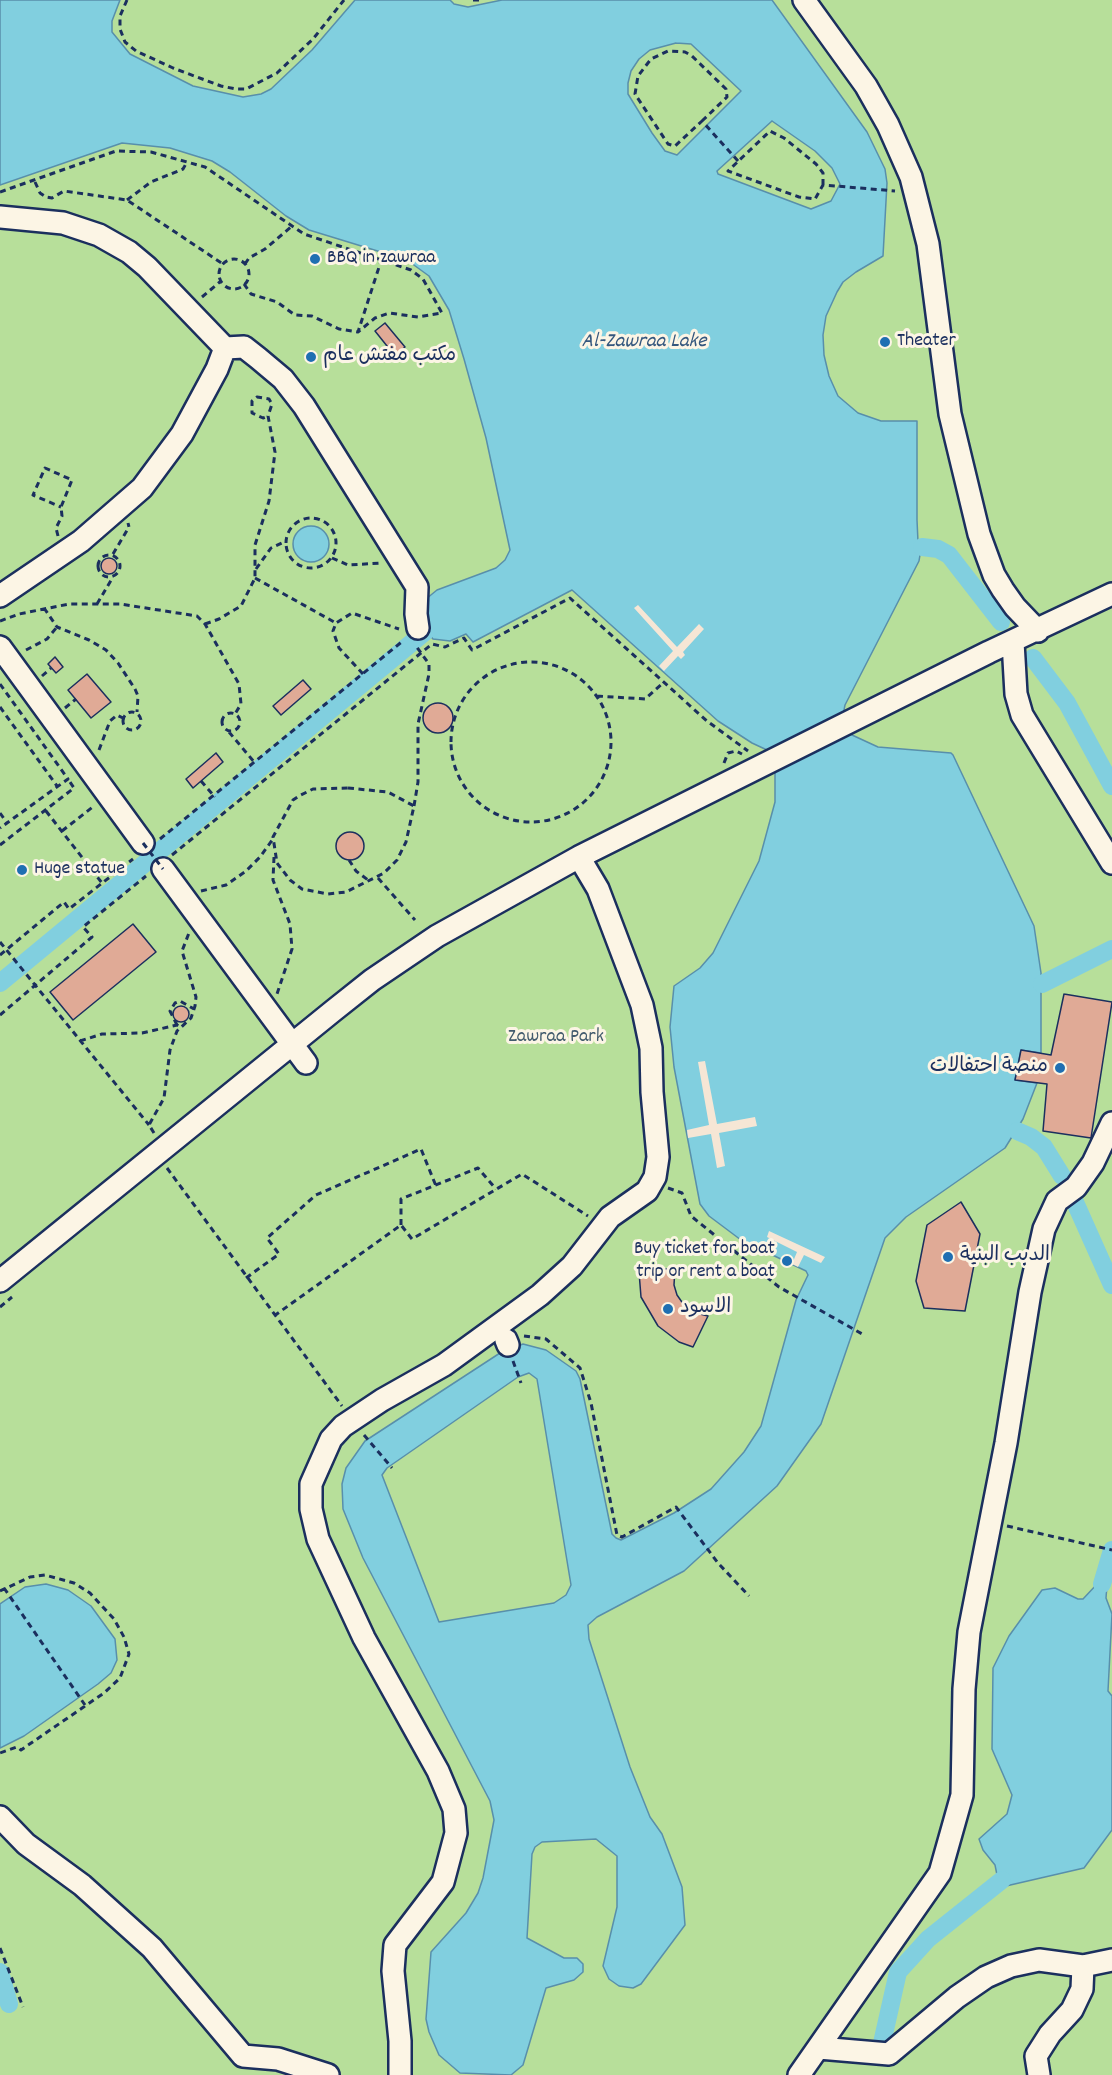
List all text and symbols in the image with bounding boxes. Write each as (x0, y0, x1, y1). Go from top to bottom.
place label: BBQ in zawraa (327, 247, 436, 271)
marker: BBQ in zawraa (308, 252, 322, 266)
water label: Al-Zawraa Lake (582, 330, 706, 356)
place label: Theater (897, 330, 956, 354)
marker: Theater (878, 335, 892, 349)
place label: مكتب مفتش عام (323, 345, 456, 369)
marker: مكتب مفتش عام (304, 350, 318, 364)
place label: Huge statue (34, 858, 125, 882)
marker: Huge statue (15, 863, 29, 877)
park label: Zawraa Park (508, 1026, 604, 1050)
place label: منصة احتفالات (930, 1056, 1048, 1080)
marker: منصة احتفالات (1053, 1061, 1067, 1075)
place label: Buy ticket for boat trip or rent a boat (634, 1238, 775, 1285)
place label: الدبب البنية (960, 1245, 1050, 1269)
marker: الدبب البنية (941, 1250, 955, 1264)
marker: Buy ticket for boat trip or rent a boat (780, 1254, 794, 1268)
place label: الاسود (680, 1297, 731, 1321)
marker: الاسود (661, 1302, 675, 1316)

